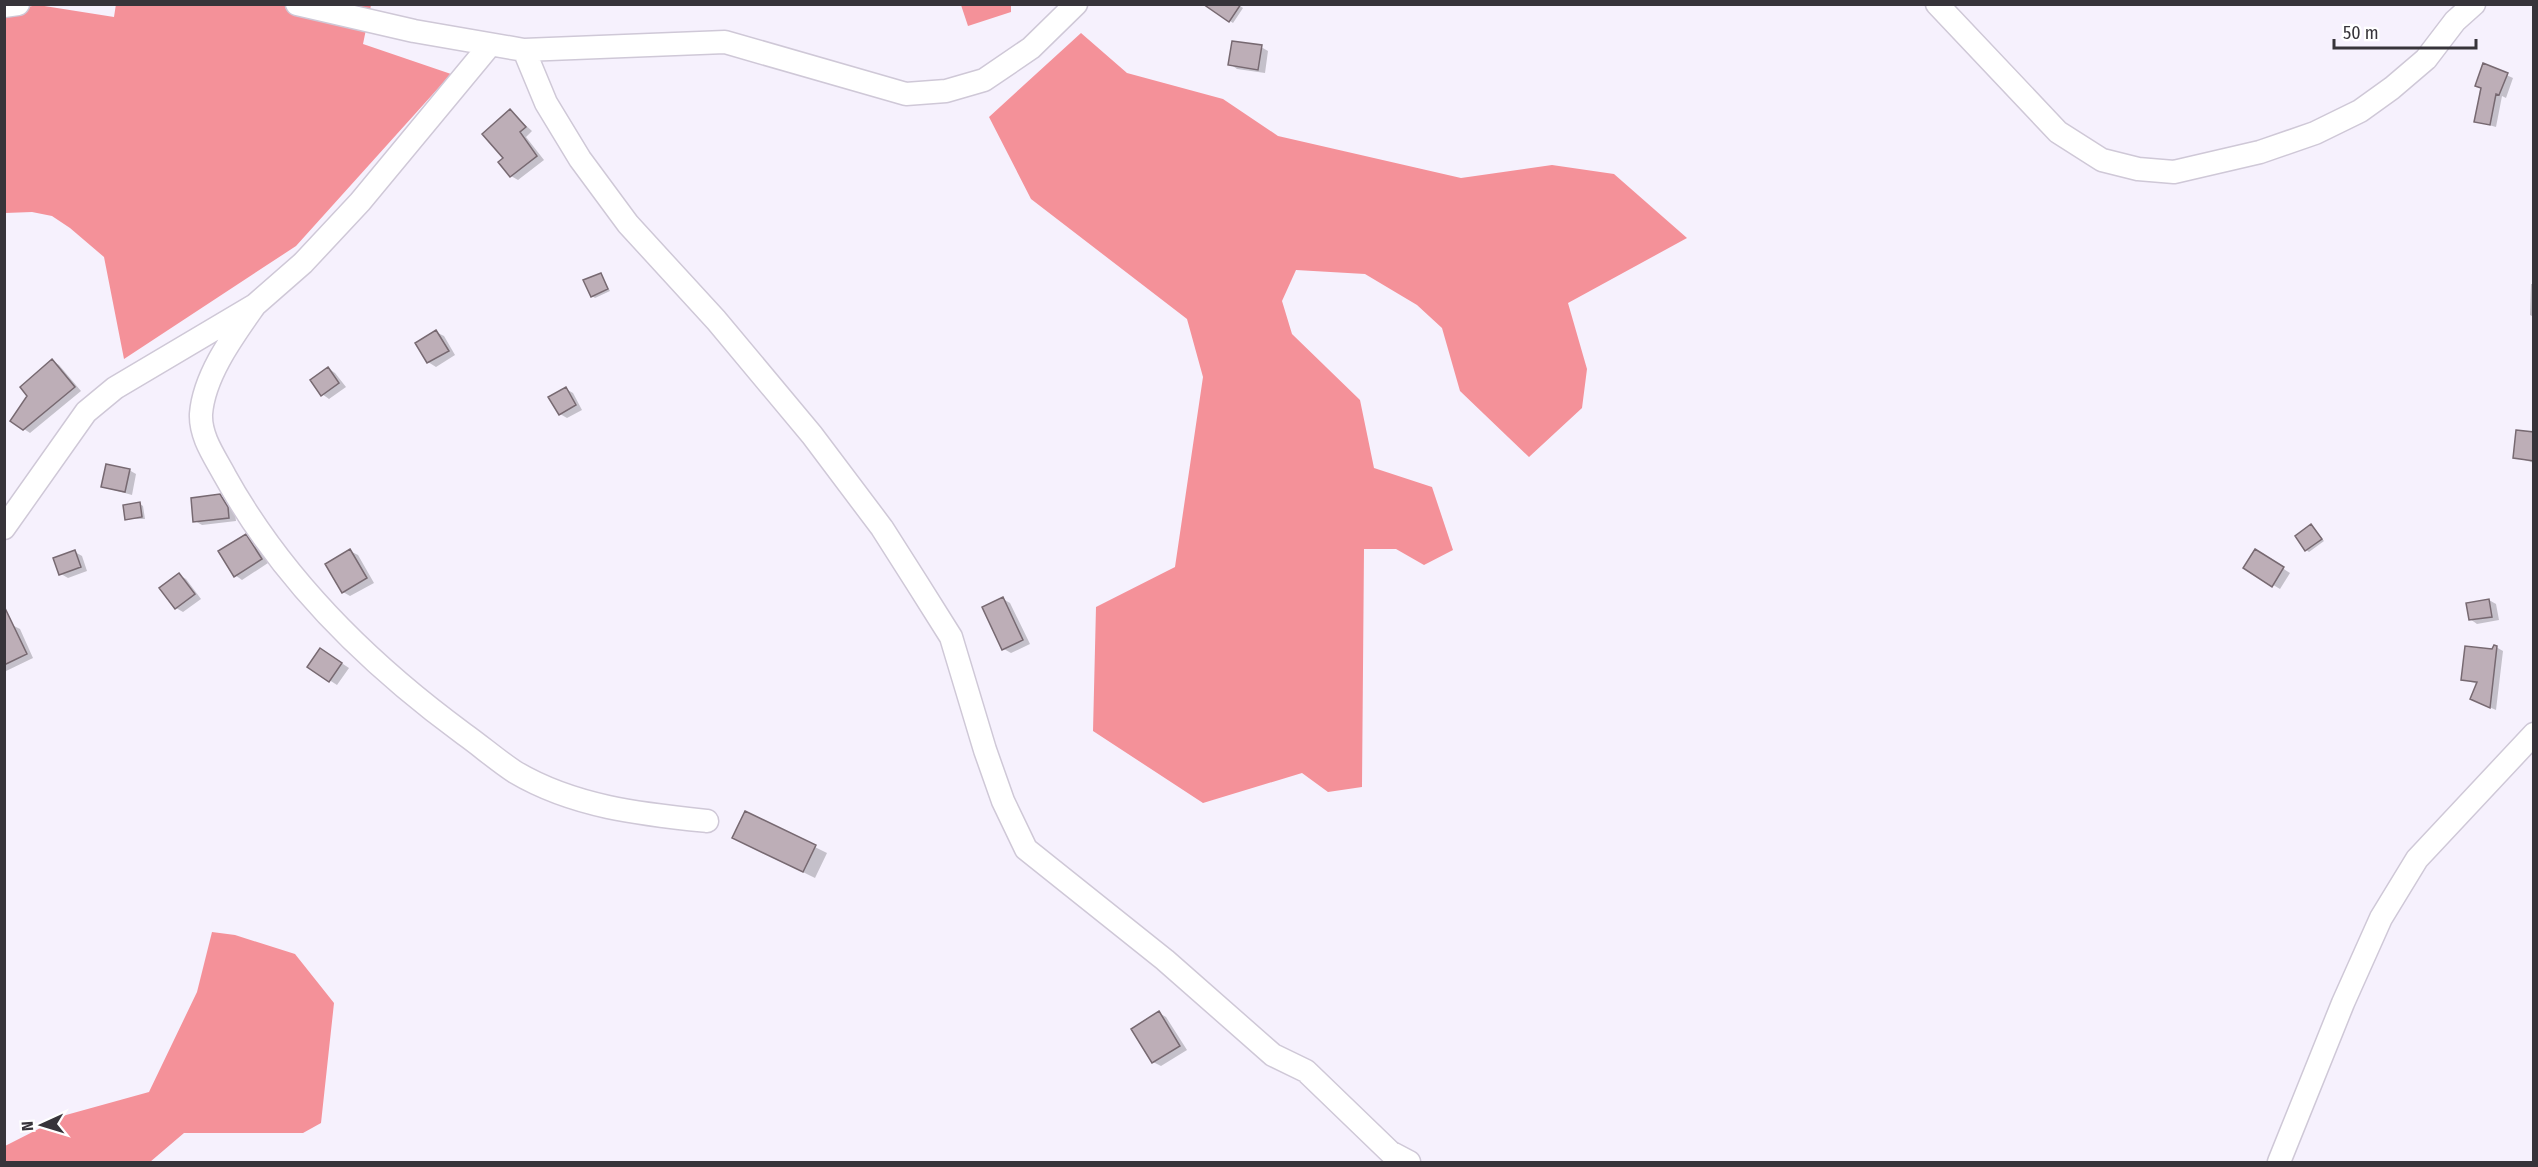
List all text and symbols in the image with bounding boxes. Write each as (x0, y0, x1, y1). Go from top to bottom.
scale bar (2334, 12, 2476, 50)
text: 50 m (2343, 22, 2379, 44)
north arrow (12, 1095, 72, 1155)
text: N (18, 1121, 37, 1131)

